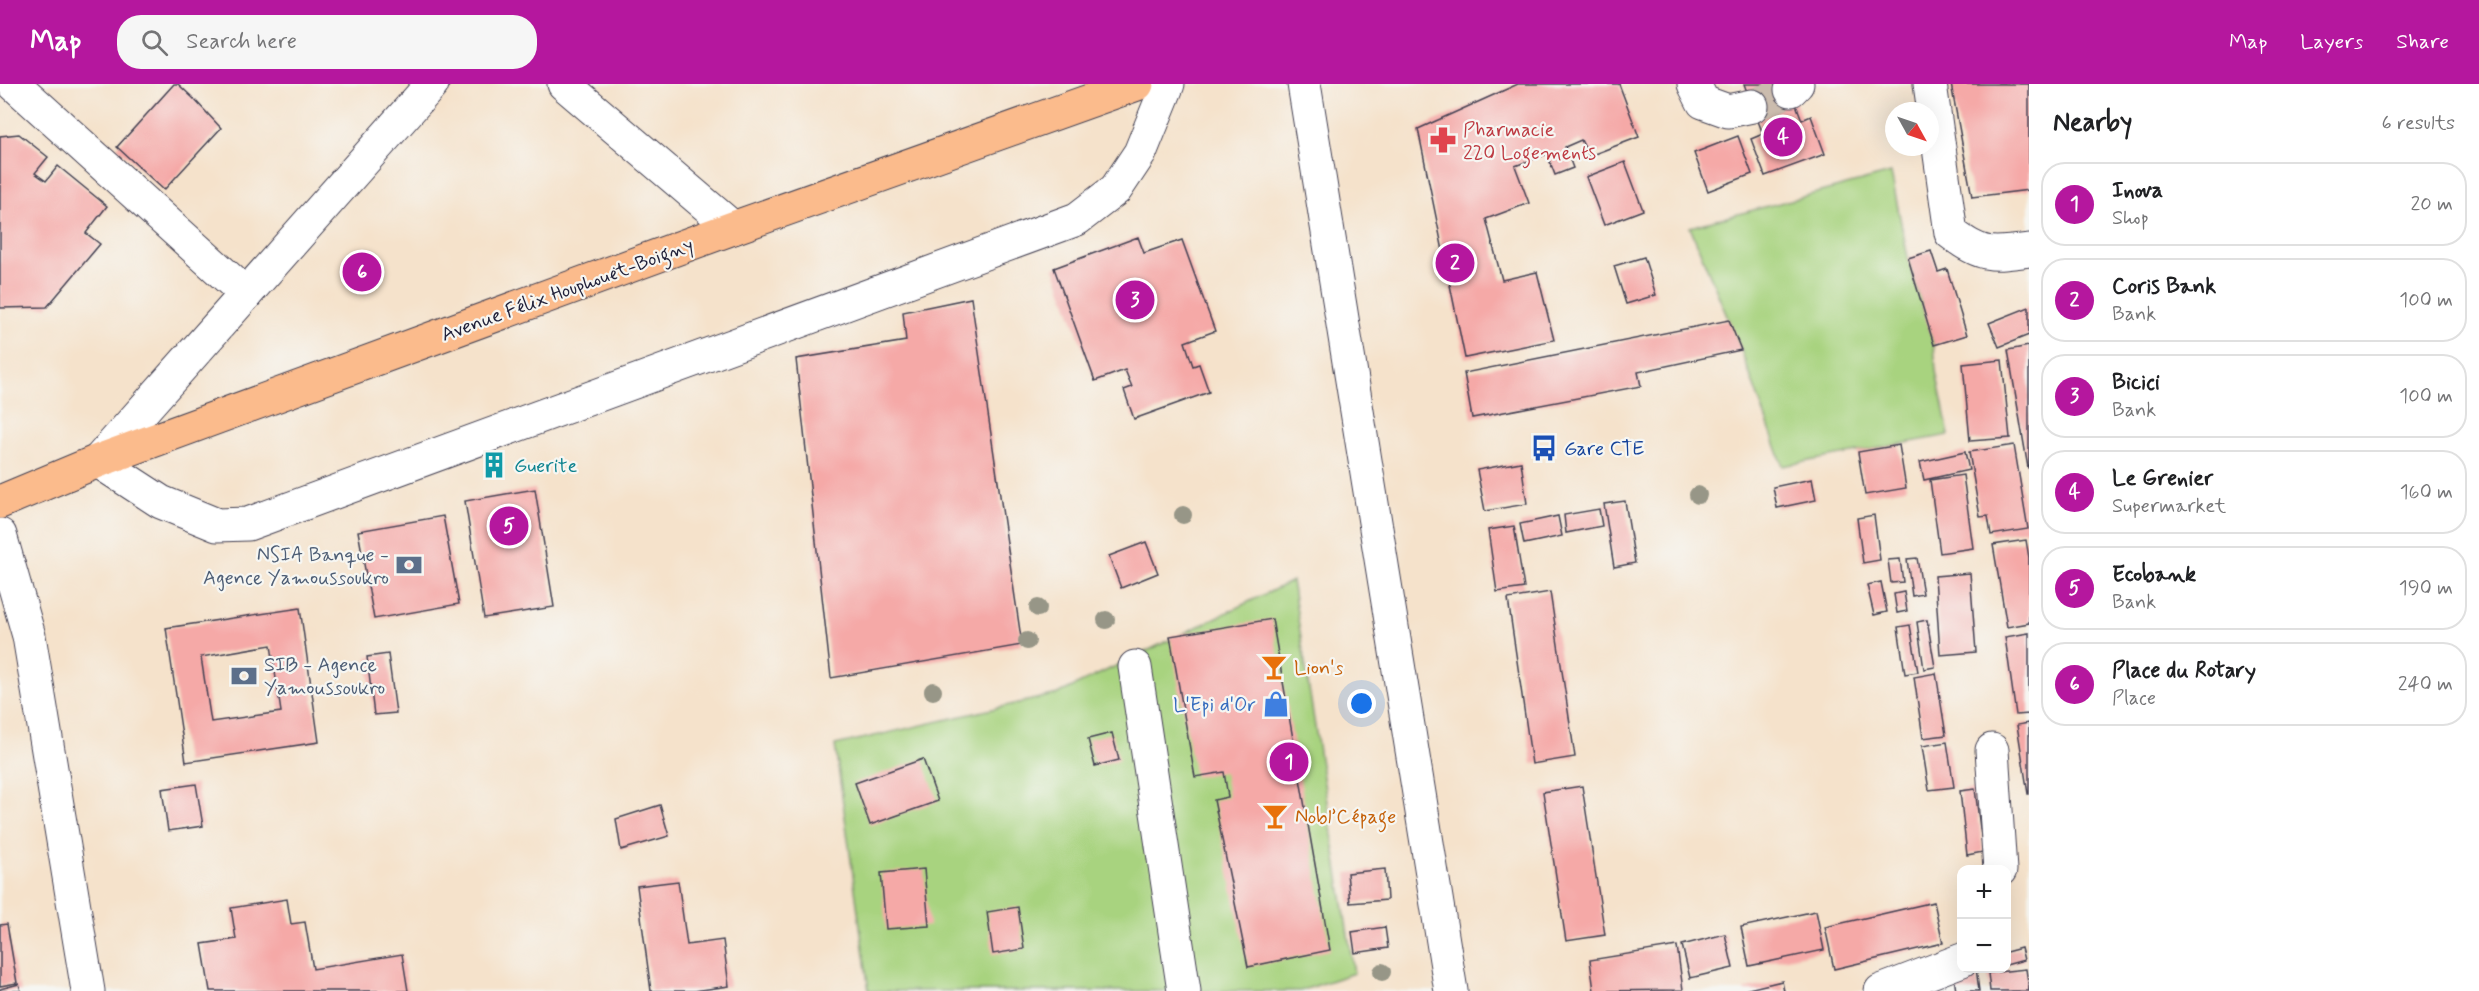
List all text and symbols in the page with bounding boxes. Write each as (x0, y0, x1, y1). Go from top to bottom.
search box (117, 15, 537, 69)
text: Map (30, 24, 81, 61)
icon: search (138, 26, 171, 59)
text: Search here (186, 28, 297, 56)
text: Map (2229, 28, 2267, 56)
text: Layers (2300, 28, 2363, 56)
text: Share (2396, 28, 2449, 56)
north arrow (1885, 102, 1939, 156)
text: Nearby (2053, 106, 2132, 140)
text: 6 results (2382, 110, 2455, 137)
pin: 4 (1764, 115, 1802, 160)
place label: Pharmacie 220 Logements (1463, 117, 1596, 169)
pharmacy icon: Pharmacie 220 Logements (1428, 125, 1458, 155)
text: Inova (2112, 177, 2163, 205)
text: 1 (2070, 191, 2079, 218)
text: 20 m (2410, 191, 2453, 218)
text: Shop (2112, 205, 2149, 232)
street label: Avenue Félix Houphouët-Boigny (438, 232, 698, 351)
pin: 2 (1436, 240, 1474, 285)
pin: 6 (342, 250, 382, 294)
text: Coris Bank (2112, 273, 2216, 301)
pin: 3 (1116, 278, 1154, 322)
text: 2 (2070, 287, 2079, 314)
text: 100 m (2399, 287, 2453, 314)
text: Bank (2112, 301, 2156, 328)
text: Bicici (2112, 369, 2160, 397)
text: 3 (2070, 383, 2079, 410)
text: 100 m (2399, 383, 2453, 410)
text: Bank (2112, 397, 2156, 424)
bus stop icon: Gare CTE (1529, 433, 1559, 463)
place label: Gare CTE (1564, 436, 1644, 463)
building icon: Guerite (479, 450, 509, 480)
place label: Guerite (514, 453, 578, 480)
text: Le Grenier (2112, 465, 2213, 493)
text: 4 (2069, 479, 2080, 506)
text: 160 m (2400, 479, 2453, 506)
text: Supermarket (2112, 493, 2226, 520)
pin: 5 (490, 504, 528, 548)
place label: NSIA Banque - Agence Yamoussoukro (203, 542, 389, 592)
bank icon: NSIA Banque - Agence Yamoussoukro (394, 550, 424, 580)
text: Ecobank (2112, 561, 2196, 589)
text: 5 (2069, 575, 2081, 602)
text: 190 m (2399, 575, 2453, 602)
text: Bank (2112, 589, 2156, 616)
place label: SIB - Agence Yamoussoukro (264, 652, 385, 702)
bar icon: Lion's (1259, 652, 1289, 682)
place label: Lion's (1294, 655, 1344, 682)
text: Place du Rotary (2112, 657, 2256, 685)
bank icon: SIB - Agence Yamoussoukro (229, 661, 259, 691)
text: 6 (2069, 671, 2080, 698)
text: 240 m (2398, 671, 2453, 698)
text: Place (2112, 685, 2156, 712)
shop icon: L'Epi d'Or (1261, 689, 1291, 719)
your location (1347, 689, 1376, 718)
place label: L'Epi d'Or (1173, 692, 1256, 719)
pin: 1 (1270, 740, 1308, 784)
bar icon: Nobl’Cépage (1260, 801, 1290, 831)
place label: Nobl’Cépage (1295, 804, 1396, 833)
map controls (1957, 865, 2011, 973)
button: + (1957, 865, 2011, 919)
button: − (1957, 919, 2011, 973)

